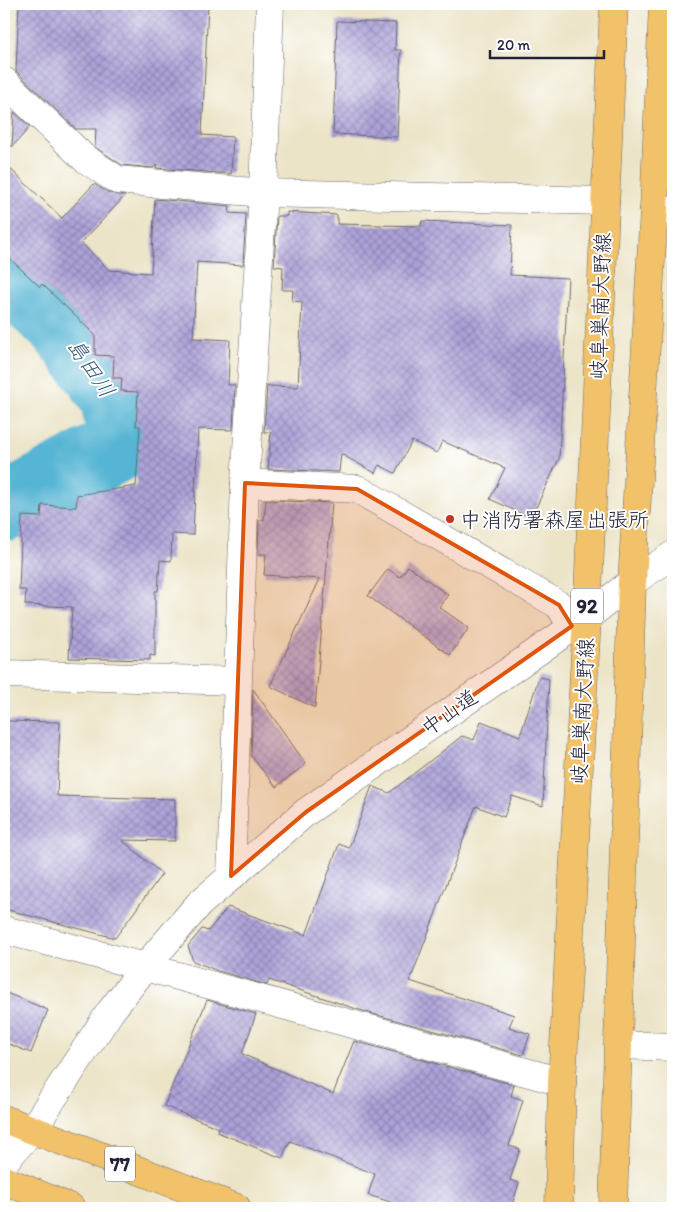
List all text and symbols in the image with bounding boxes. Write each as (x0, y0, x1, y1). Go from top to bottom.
scale bar (490, 28, 603, 60)
text: 20 m (497, 36, 531, 54)
street label: 岐阜巣南大野線 (585, 232, 615, 380)
water label: 島田川 (61, 333, 121, 403)
place label: 中消防署森屋出張所 (460, 507, 649, 532)
marker: 中消防署森屋出張所 (444, 513, 456, 525)
road number: 92 (571, 588, 603, 624)
street label: 岐阜巣南大野線 (566, 637, 598, 785)
street label: 中山道 (416, 684, 482, 740)
road number: 77 (105, 1146, 135, 1182)

